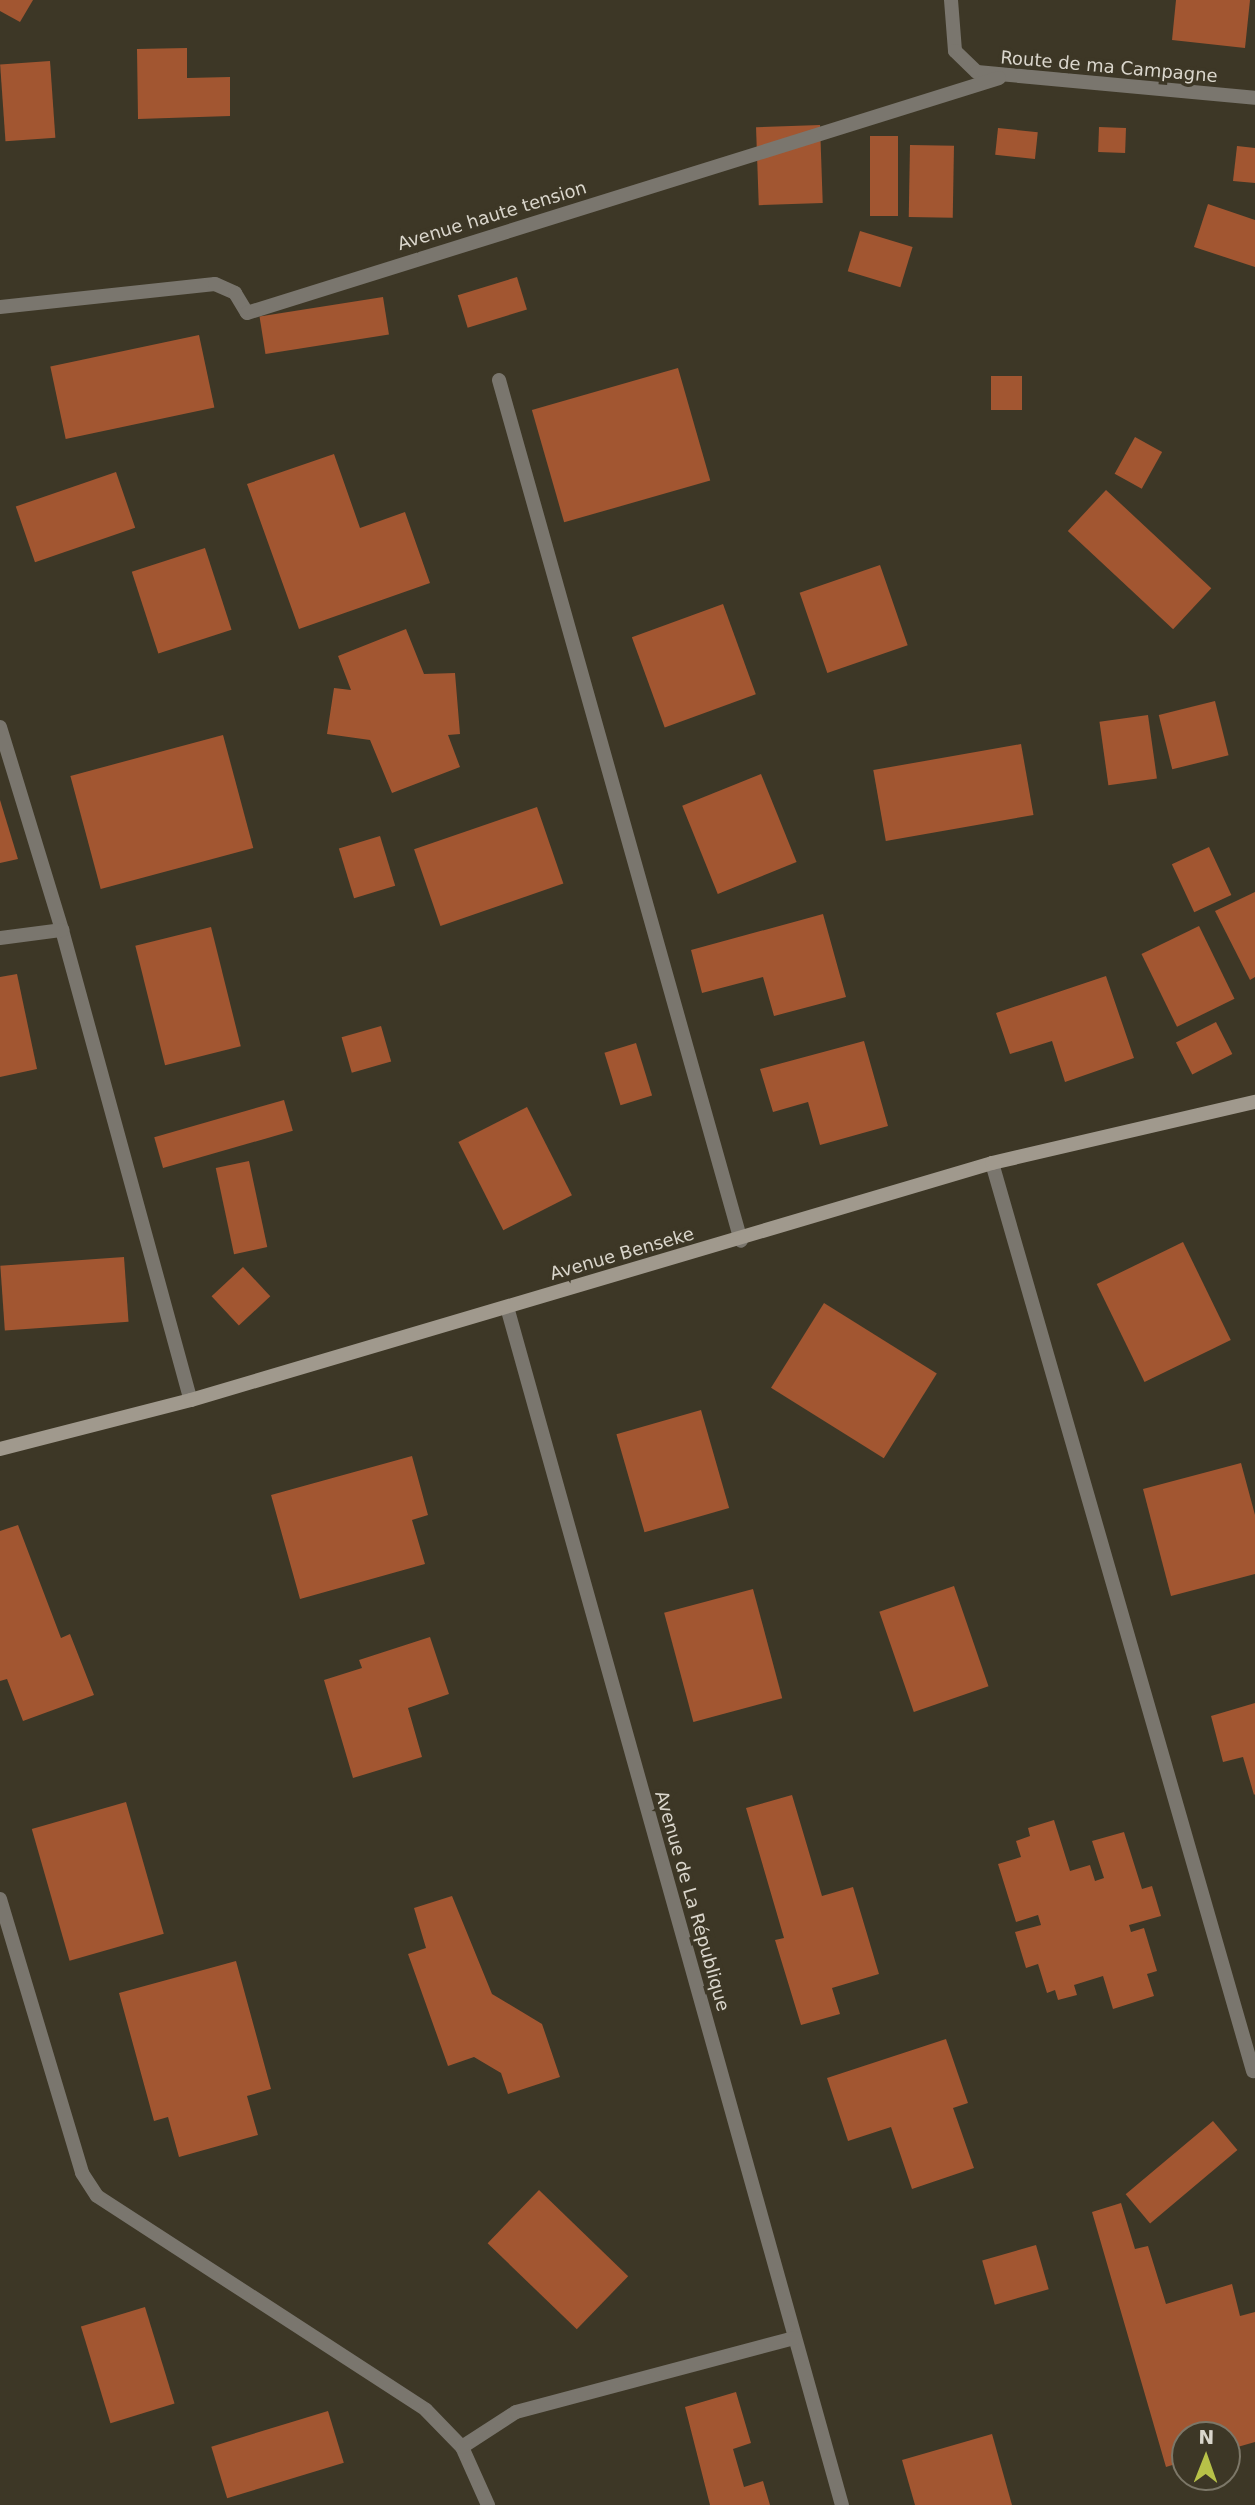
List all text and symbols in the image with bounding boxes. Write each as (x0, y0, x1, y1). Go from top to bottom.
street label: Route de ma Campagne (999, 47, 1219, 87)
street label: Avenue haute tension (395, 177, 589, 255)
street label: Avenue Benseke (548, 1223, 696, 1285)
street label: Avenue de La République (650, 1788, 734, 2014)
north arrow (1171, 2421, 1241, 2491)
text: N (1198, 2426, 1214, 2448)

